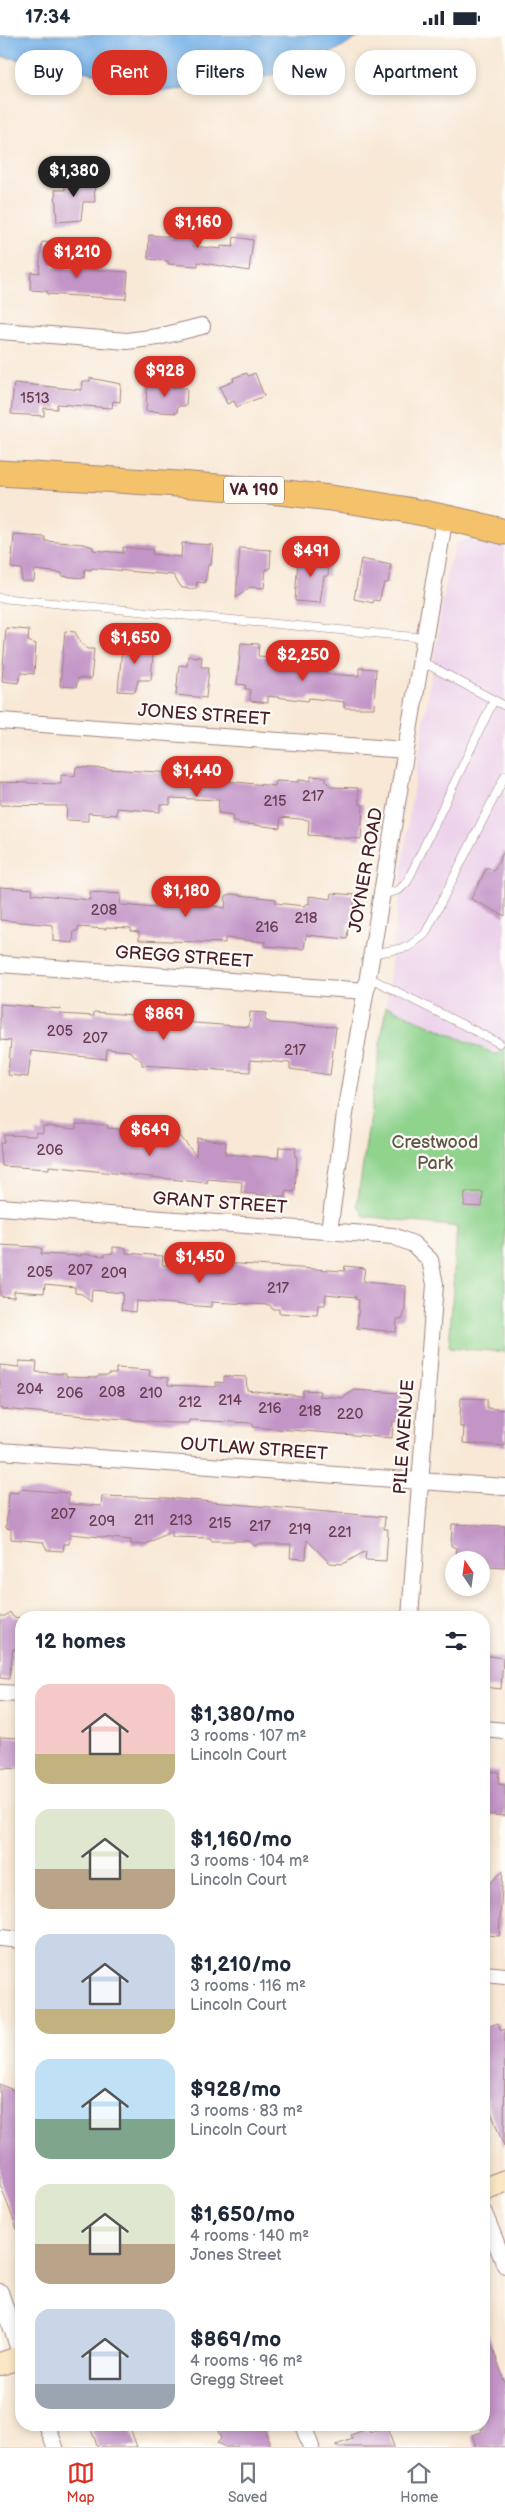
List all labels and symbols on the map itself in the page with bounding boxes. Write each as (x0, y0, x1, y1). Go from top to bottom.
pin: $1,380 (33, 155, 115, 198)
pin: $1,160 (157, 207, 239, 249)
pin: $1,210 (36, 237, 118, 279)
pin: $928 (135, 355, 195, 398)
house number: 1513 (20, 389, 50, 408)
road number: VA 190 (224, 477, 284, 503)
pin: $491 (281, 535, 341, 578)
pin: $1,650 (94, 623, 176, 665)
pin: $2,250 (262, 639, 344, 682)
street label: JONES STREET (137, 700, 271, 730)
pin: $1,440 (156, 755, 238, 798)
house number: 217 (302, 787, 325, 806)
house number: 215 (263, 792, 287, 811)
street label: JOYNER ROAD (345, 806, 387, 934)
pin: $1,180 (145, 875, 227, 918)
house number: 208 (91, 901, 117, 920)
house number: 218 (294, 909, 318, 928)
house number: 216 (255, 918, 279, 937)
street label: GREGG STREET (114, 942, 254, 972)
pin: $869 (134, 999, 194, 1041)
house number: 205 (47, 1022, 73, 1041)
house number: 207 (82, 1029, 108, 1048)
house number: 217 (284, 1041, 307, 1060)
pin: $649 (120, 1115, 180, 1157)
park label: Crestwood Park (392, 1132, 478, 1174)
house number: 206 (37, 1141, 63, 1160)
street label: GRANT STREET (152, 1188, 288, 1218)
pin: $1,450 (159, 1241, 241, 1284)
house number: 207 (67, 1261, 93, 1280)
house number: 205 (27, 1263, 53, 1282)
house number: 209 (101, 1264, 127, 1283)
house number: 217 (267, 1279, 290, 1298)
street label: PILE AVENUE (390, 1379, 418, 1495)
house number: 204 (17, 1380, 43, 1399)
house number: 208 (99, 1383, 125, 1402)
house number: 206 (57, 1384, 83, 1403)
house number: 210 (139, 1384, 163, 1403)
house number: 214 (218, 1391, 242, 1410)
house number: 212 (178, 1393, 202, 1412)
house number: 216 (258, 1399, 282, 1418)
house number: 218 (298, 1402, 322, 1421)
house number: 220 (337, 1405, 363, 1424)
street label: OUTLAW STREET (180, 1433, 329, 1465)
house number: 207 (50, 1505, 76, 1524)
house number: 211 (134, 1511, 154, 1530)
house number: 213 (169, 1511, 193, 1530)
house number: 209 (89, 1512, 115, 1531)
house number: 215 (208, 1514, 232, 1533)
house number: 217 (249, 1517, 272, 1536)
house number: 219 (288, 1520, 312, 1539)
house number: 221 (328, 1523, 352, 1542)
north arrow (445, 1551, 490, 1596)

